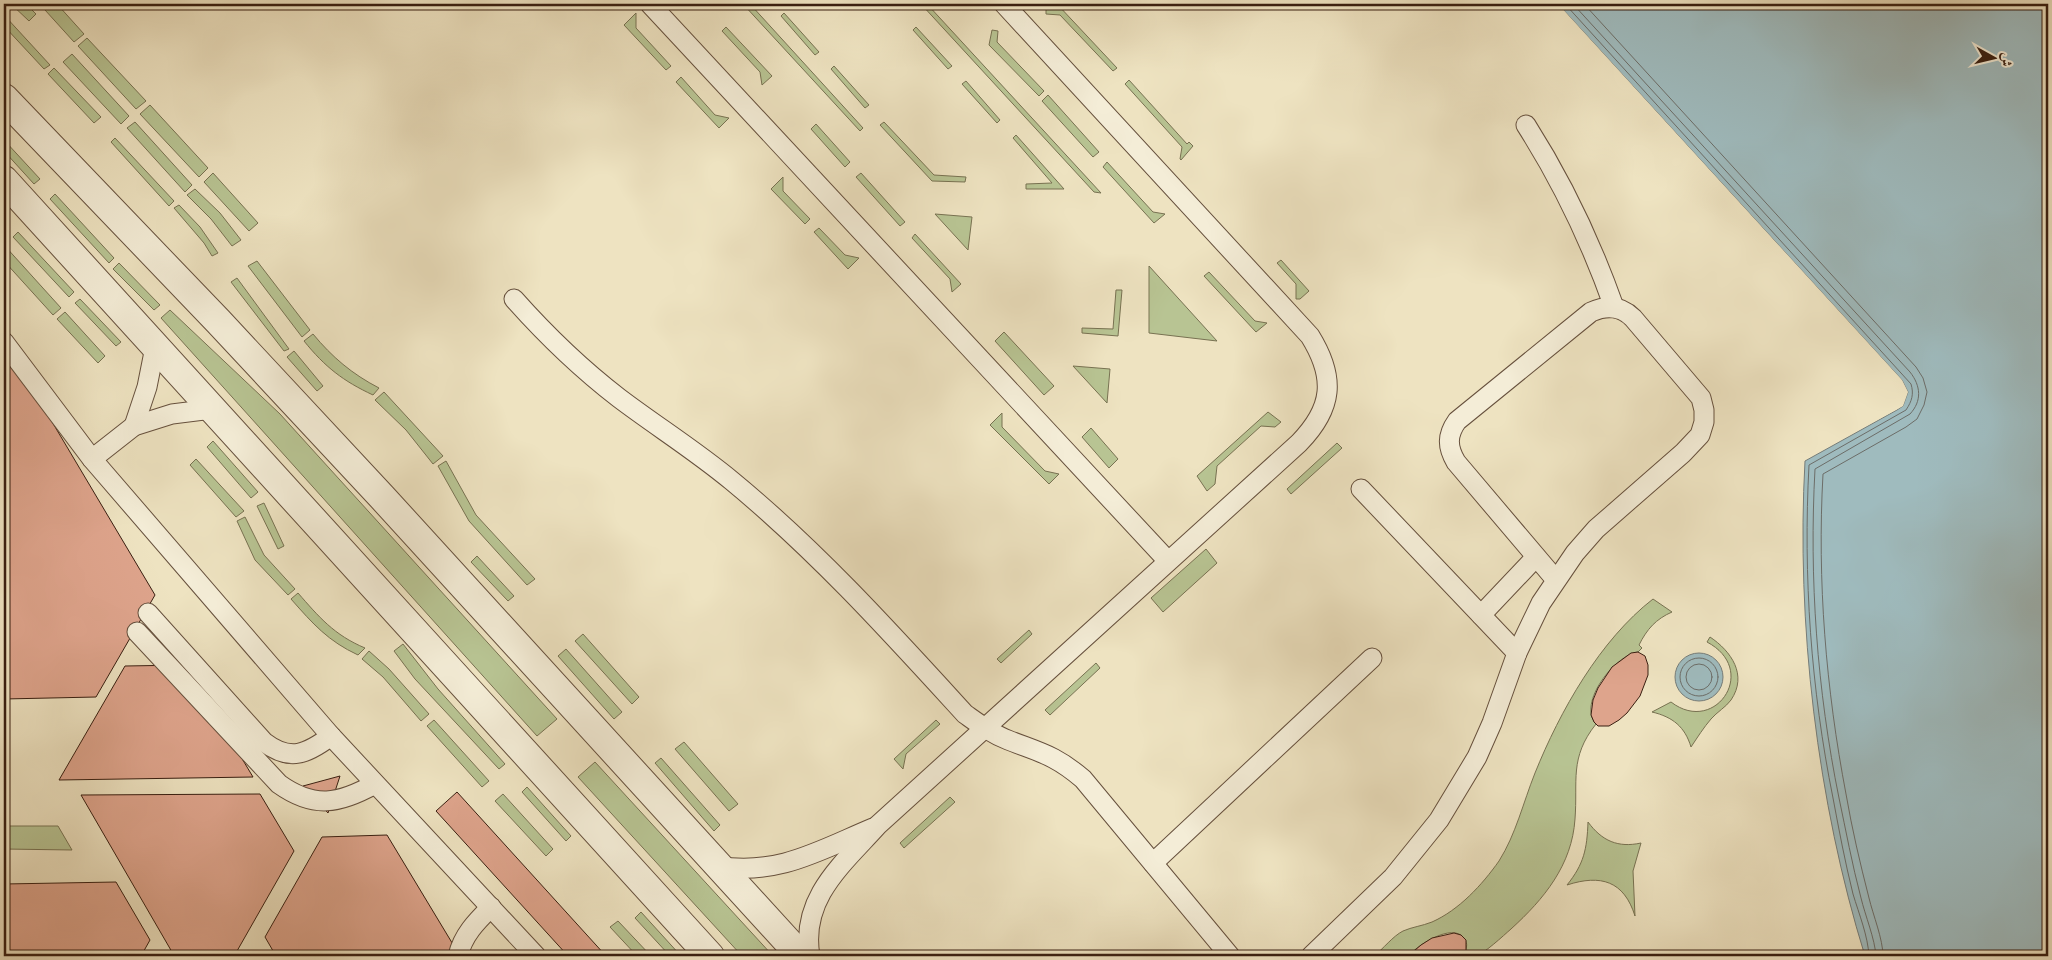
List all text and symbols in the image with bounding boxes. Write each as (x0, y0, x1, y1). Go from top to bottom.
north arrow (1970, 32, 2020, 82)
text: ش (1996, 52, 2017, 68)

